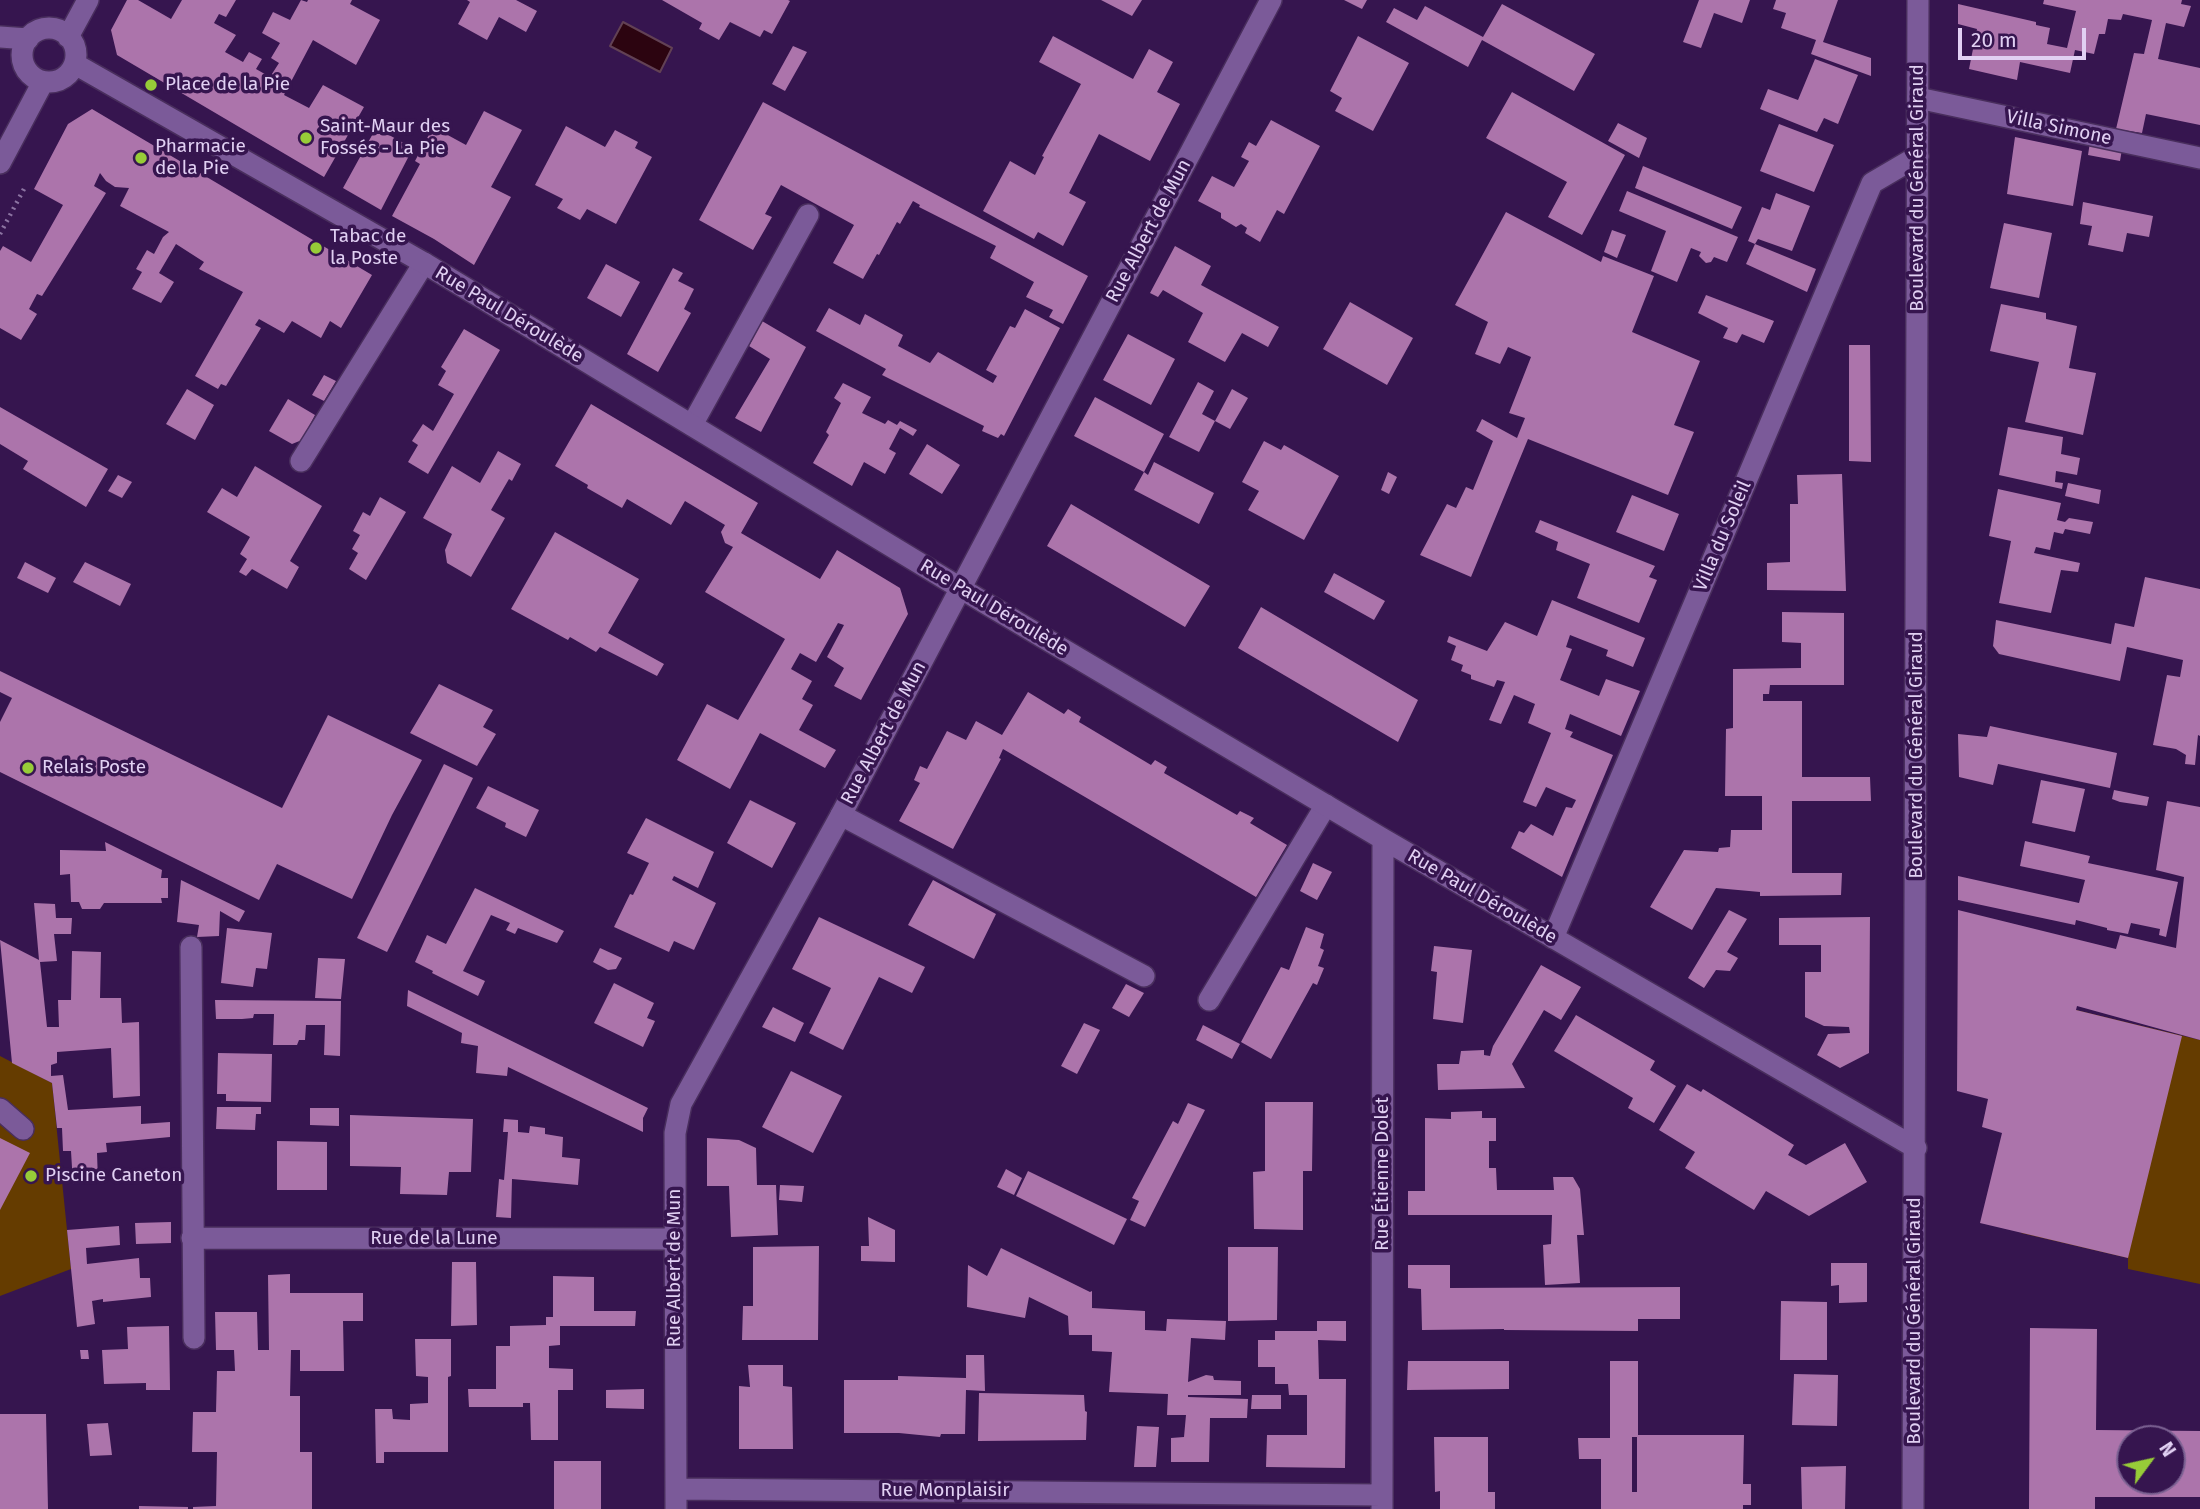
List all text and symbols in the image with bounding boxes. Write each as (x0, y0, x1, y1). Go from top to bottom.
scale bar (1962, 14, 2090, 58)
text: 20 m (1971, 27, 2017, 53)
street label: Boulevard du Général Giraud (1907, 64, 1929, 312)
place label: Place de la Pie (165, 74, 290, 96)
marker: Place de la Pie (143, 77, 159, 93)
street label: Villa Simone (2004, 106, 2114, 150)
place label: Saint-Maur des Fossés - La Pie (320, 116, 450, 160)
marker: Saint-Maur des Fossés - La Pie (298, 130, 314, 146)
place label: Pharmacie de la Pie (155, 136, 246, 180)
marker: Pharmacie de la Pie (133, 150, 149, 166)
street label: Rue Albert de Mun (1102, 155, 1196, 307)
place label: Tabac de la Poste (330, 226, 406, 270)
marker: Tabac de la Poste (308, 240, 324, 256)
street label: Rue Paul Déroulède (431, 262, 587, 368)
street label: Villa du Soleil (1689, 477, 1757, 595)
street label: Rue Paul Déroulède (916, 555, 1072, 661)
street label: Boulevard du Général Giraud (1906, 631, 1928, 879)
street label: Rue Albert de Mun (837, 657, 931, 809)
place label: Relais Poste (42, 757, 146, 779)
marker: Relais Poste (20, 760, 36, 776)
street label: Rue Paul Déroulède (1403, 845, 1561, 949)
street label: Rue Étienne Dolet (1372, 1097, 1394, 1251)
place label: Piscine Caneton (45, 1165, 182, 1187)
marker: Piscine Caneton (23, 1168, 39, 1184)
street label: Rue Albert de Mun (664, 1189, 686, 1347)
street label: Boulevard du Général Giraud (1904, 1197, 1926, 1445)
street label: Rue de la Lune (370, 1228, 498, 1250)
north arrow (2116, 1425, 2186, 1495)
text: N (2154, 1438, 2180, 1461)
street label: Rue Monplaisir (881, 1480, 1009, 1502)

